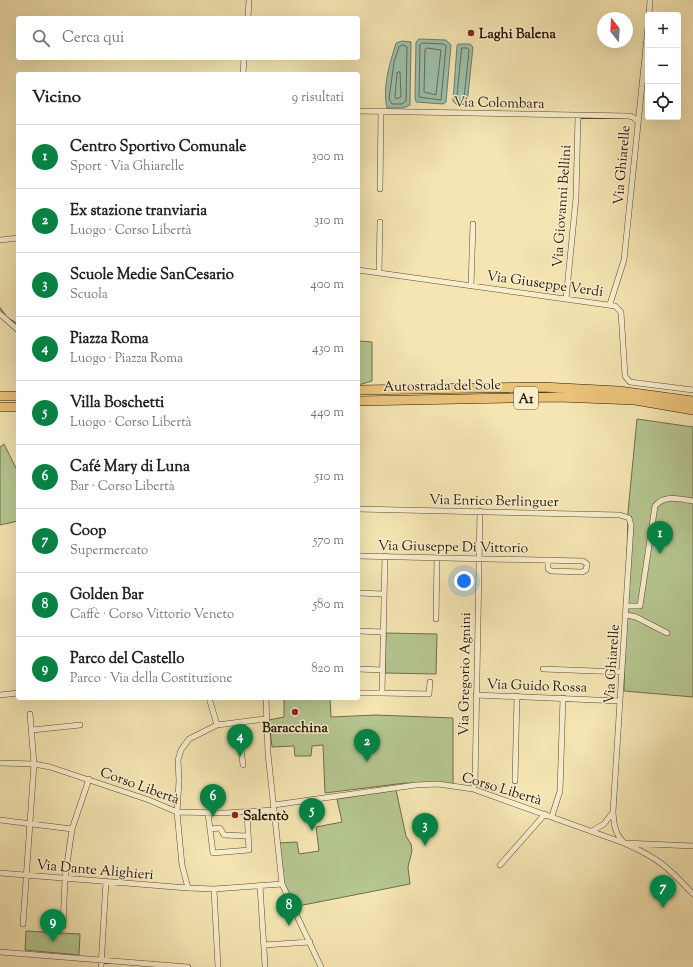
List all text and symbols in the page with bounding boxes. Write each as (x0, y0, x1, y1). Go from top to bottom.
north arrow (597, 12, 633, 48)
map controls (645, 12, 681, 120)
button: + (645, 12, 681, 48)
search box (16, 16, 360, 60)
place label: Laghi Balena (479, 25, 557, 45)
icon: search (30, 27, 52, 49)
text: Cerca qui (62, 28, 124, 49)
marker: Laghi Balena (466, 28, 476, 38)
button: − (645, 48, 681, 84)
button: locate (645, 84, 681, 120)
text: Vicino (32, 86, 81, 110)
text: 9 risultati (292, 89, 344, 107)
street label: Via Colombara (453, 93, 545, 115)
street label: Via Ghiarelle (610, 125, 636, 206)
text: Centro Sportivo Comunale (70, 137, 246, 158)
street label: Via Giovanni Bellini (549, 144, 577, 268)
text: 1 (43, 148, 47, 166)
text: 300 m (312, 148, 344, 166)
text: Sport · Via Ghiarelle (70, 158, 184, 176)
text: Ex stazione tranviaria (70, 201, 207, 222)
text: 2 (42, 212, 48, 230)
text: 310 m (314, 212, 344, 230)
text: Luogo · Corso Libertà (70, 222, 192, 240)
text: Scuole Medie SanCesario (70, 265, 234, 286)
street label: Via Giuseppe Verdi (485, 267, 604, 303)
text: 3 (42, 276, 48, 294)
text: 400 m (310, 276, 344, 294)
text: Scuola (70, 286, 108, 304)
text: Piazza Roma (70, 329, 149, 350)
text: 4 (42, 340, 48, 358)
text: 430 m (312, 340, 344, 358)
text: Luogo · Piazza Roma (70, 350, 183, 368)
street label: Autostrada del Sole (383, 376, 501, 398)
road number: A1 (514, 387, 538, 409)
text: Villa Boschetti (70, 393, 164, 414)
text: 5 (43, 404, 47, 422)
text: 440 m (311, 404, 344, 422)
text: Luogo · Corso Libertà (70, 414, 192, 432)
text: Café Mary di Luna (70, 457, 190, 478)
text: 6 (42, 468, 48, 486)
text: 510 m (315, 468, 344, 486)
text: Bar · Corso Libertà (70, 478, 175, 496)
street label: Via Enrico Berlinguer (429, 491, 560, 513)
text: Coop (70, 521, 106, 542)
pin: 1 (647, 521, 673, 554)
text: 7 (42, 532, 48, 550)
text: 570 m (313, 532, 344, 550)
street label: Via Giuseppe Di Vittorio (378, 537, 529, 559)
text: Supermercato (70, 542, 148, 560)
your location (454, 571, 474, 591)
text: Golden Bar (70, 585, 144, 606)
text: 8 (42, 596, 48, 614)
text: 580 m (313, 596, 344, 614)
text: Caffè · Corso Vittorio Veneto (70, 606, 234, 624)
street label: Via Gregorio Agnini (455, 612, 477, 736)
street label: Via Ghiarelle (600, 624, 626, 705)
text: Parco del Castello (70, 649, 185, 670)
text: 9 (42, 660, 48, 678)
text: 820 m (311, 660, 344, 678)
text: Parco · Via della Costituzione (70, 670, 233, 688)
street label: Via Guido Rossa (486, 675, 588, 699)
marker: Baracchina (290, 707, 300, 717)
place label: Baracchina (262, 719, 329, 739)
pin: 4 (227, 724, 253, 757)
pin: 2 (354, 729, 380, 762)
street label: Corso Libertà (97, 763, 182, 811)
street label: Corso Libertà (459, 768, 544, 812)
pin: 6 (200, 784, 226, 817)
pin: 5 (299, 798, 325, 831)
place label: Salentò (243, 807, 289, 827)
marker: Salentò (230, 810, 240, 820)
pin: 3 (412, 813, 438, 846)
street label: Via Dante Alighieri (35, 856, 154, 886)
pin: 7 (650, 875, 676, 908)
pin: 8 (276, 893, 302, 926)
pin: 9 (40, 909, 66, 942)

